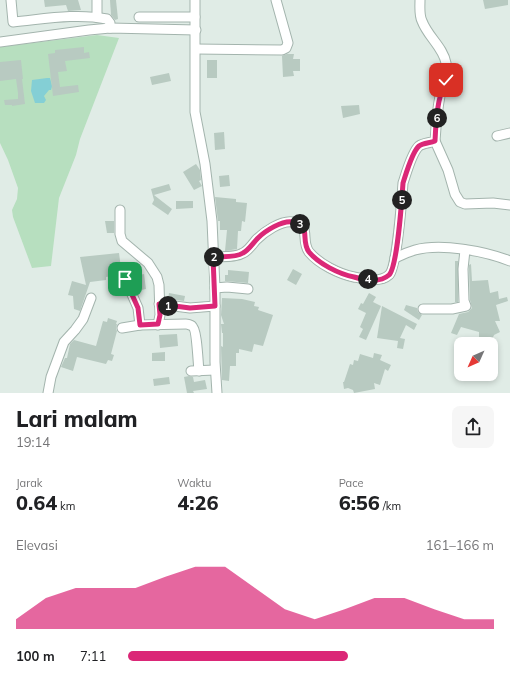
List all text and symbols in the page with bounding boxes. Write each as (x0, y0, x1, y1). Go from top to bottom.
pin (429, 63, 463, 97)
icon: check (435, 69, 457, 91)
pin: 6 (427, 108, 447, 128)
text: 6 (434, 111, 440, 125)
pin: 5 (392, 190, 412, 210)
text: 5 (399, 193, 405, 207)
pin: 3 (290, 214, 310, 234)
text: 3 (297, 217, 303, 231)
pin: 2 (204, 247, 224, 267)
text: 2 (211, 250, 217, 264)
pin (108, 262, 142, 296)
icon: arrive (114, 268, 136, 290)
pin: 4 (358, 269, 378, 289)
text: 4 (365, 272, 371, 286)
pin: 1 (158, 296, 178, 316)
text: 1 (165, 299, 171, 313)
north arrow (454, 337, 498, 381)
map controls (454, 337, 498, 381)
text: Lari malam (16, 405, 138, 433)
button: share (452, 406, 494, 448)
text: 19:14 (16, 434, 50, 450)
text: Jarak (16, 476, 42, 490)
text: Waktu (177, 476, 211, 490)
text: Pace (339, 476, 363, 490)
text: 0.64 (16, 490, 57, 515)
text: 4:26 (177, 490, 219, 515)
text: 6:56 (339, 490, 380, 515)
text: km (57, 499, 75, 513)
text: /km (380, 499, 401, 513)
text: Elevasi (16, 537, 58, 553)
text: 161–166 m (426, 537, 494, 553)
text: 100 m (16, 648, 55, 664)
text: 7:11 (80, 648, 106, 664)

